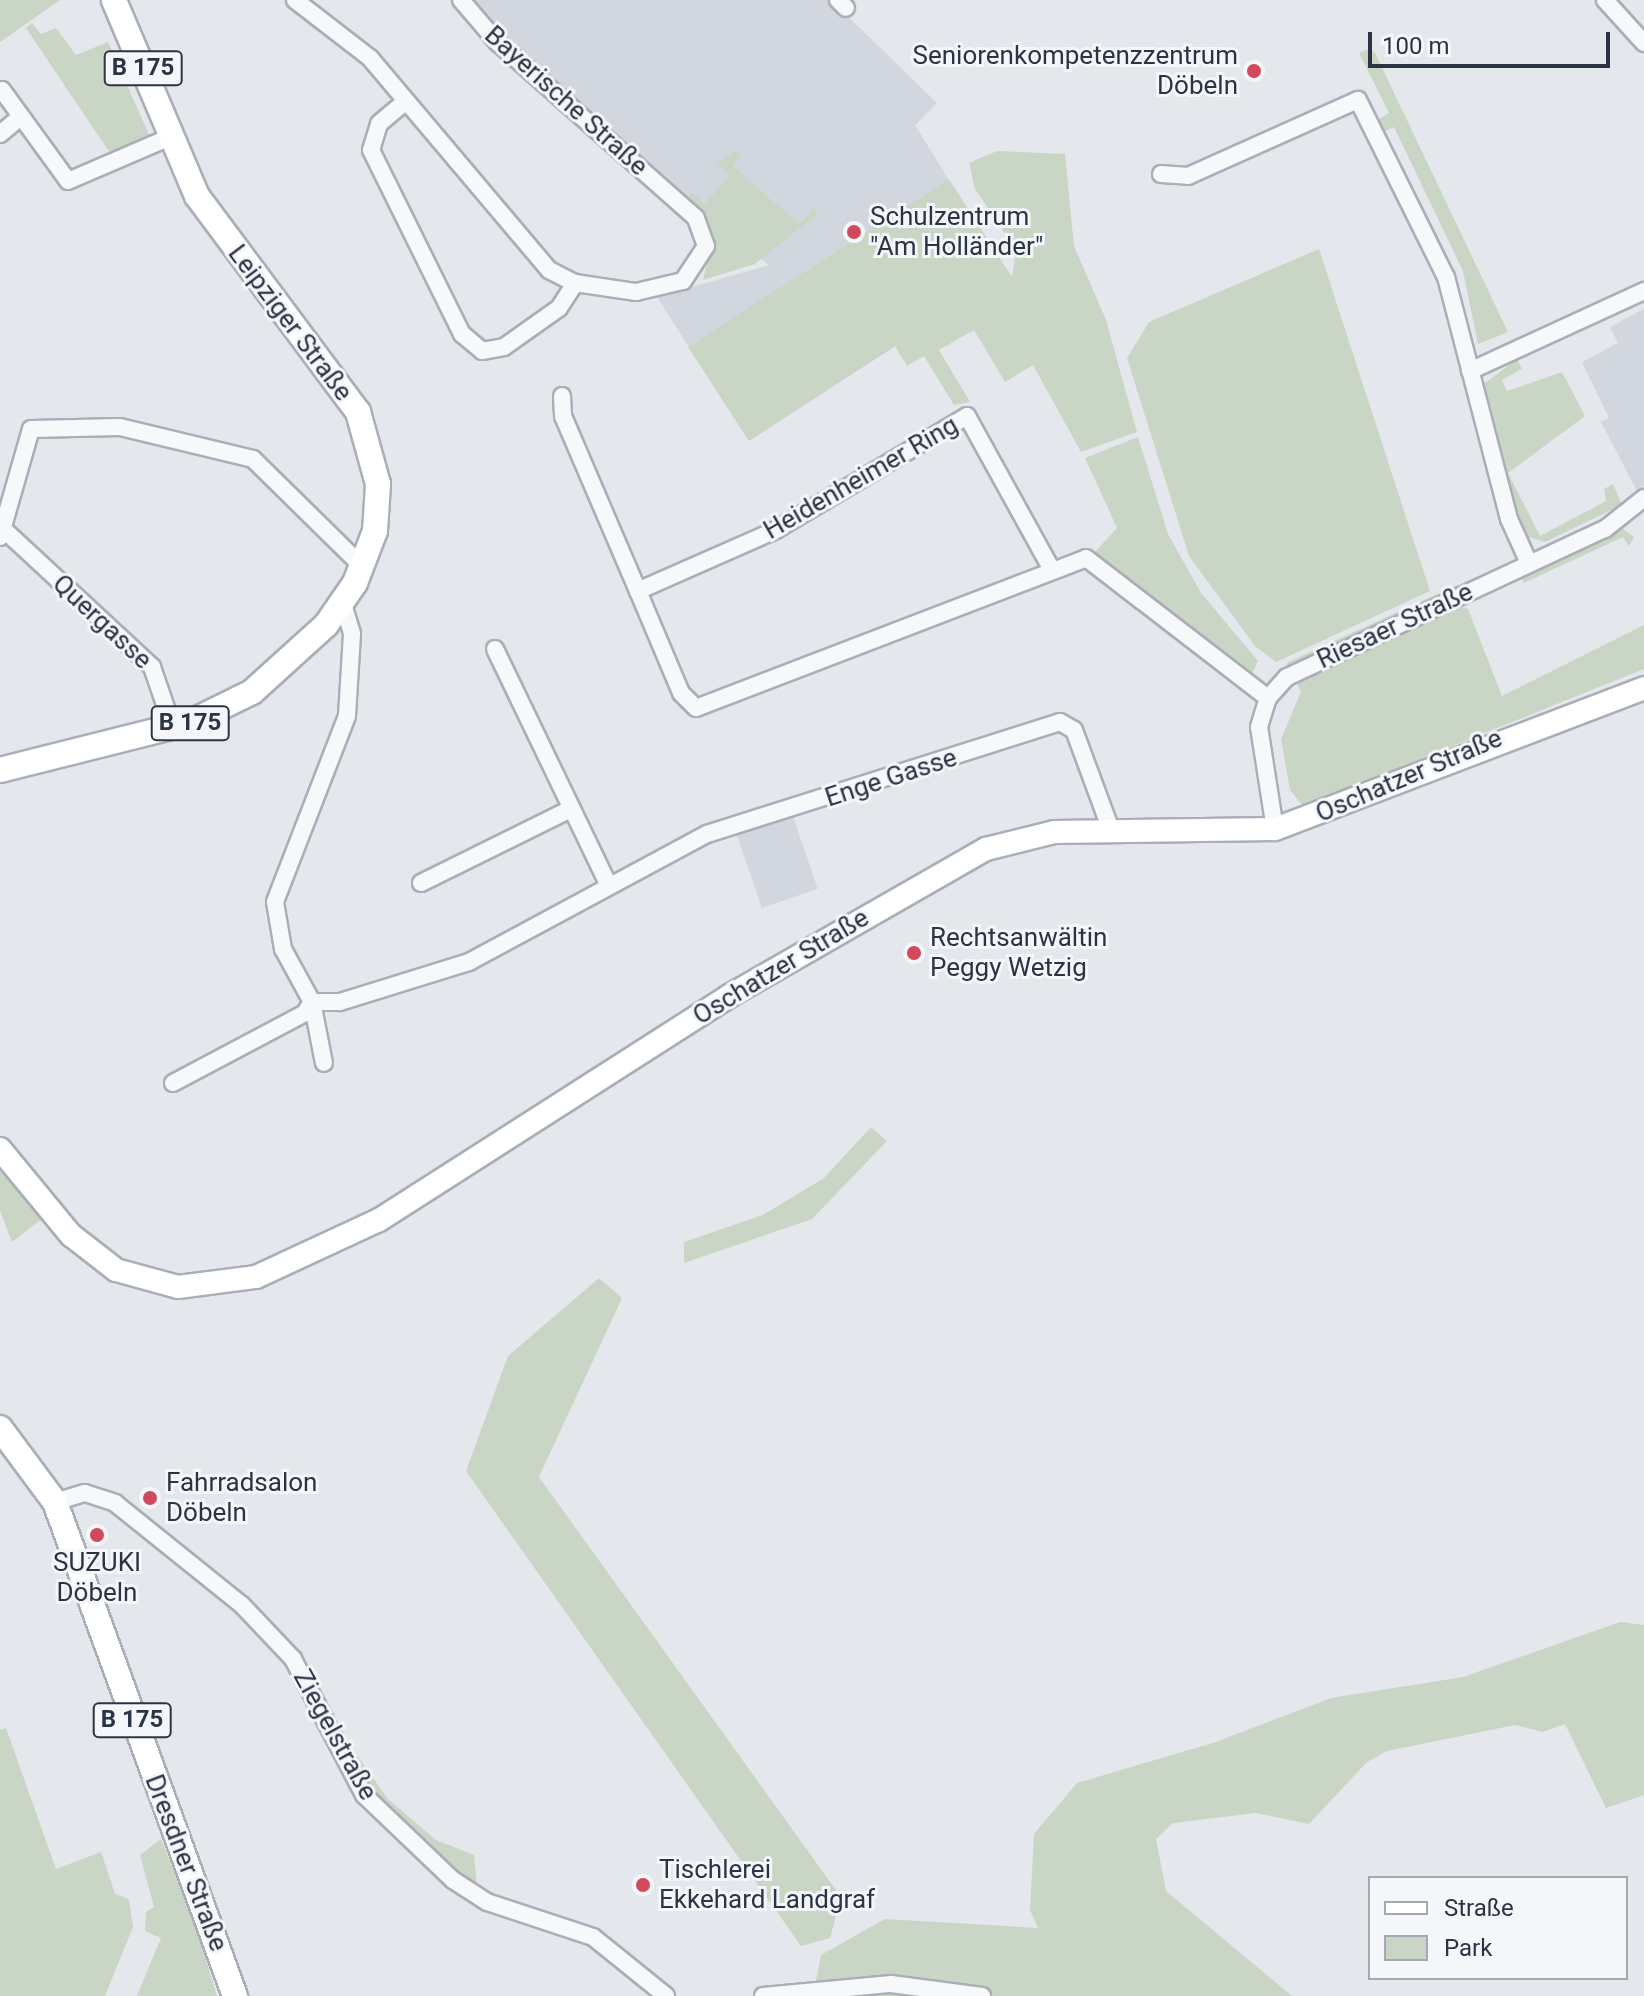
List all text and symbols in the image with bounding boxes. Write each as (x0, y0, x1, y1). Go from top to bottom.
scale bar (1372, 16, 1614, 66)
street label: Bayerische Straße (478, 20, 654, 182)
text: 100 m (1382, 32, 1449, 60)
place label: Seniorenkompetenzzentrum Döbeln (913, 40, 1238, 102)
road number: B 175 (103, 48, 183, 88)
marker: Seniorenkompetenzzentrum Döbeln (1245, 62, 1263, 80)
place label: Schulzentrum "Am Holländer" (870, 201, 1043, 262)
marker: Schulzentrum "Am Holländer" (845, 223, 863, 241)
street label: Leipziger Straße (221, 239, 359, 407)
street label: Heidenheimer Ring (758, 410, 964, 546)
street label: Quergasse (46, 568, 158, 676)
street label: Riesaer Straße (1312, 576, 1478, 676)
road number: B 175 (150, 703, 230, 743)
street label: Oschatzer Straße (1311, 723, 1507, 829)
street label: Enge Gasse (821, 742, 961, 814)
street label: Oschatzer Straße (688, 902, 874, 1032)
place label: Rechtsanwältin Peggy Wetzig (930, 922, 1107, 984)
marker: Rechtsanwältin Peggy Wetzig (905, 944, 923, 962)
place label: Fahrradsalon Döbeln (166, 1467, 317, 1528)
marker: Fahrradsalon Döbeln (141, 1489, 159, 1507)
marker: SUZUKI Döbeln (88, 1526, 106, 1544)
place label: SUZUKI Döbeln (53, 1547, 141, 1608)
street label: Ziegelstraße (286, 1664, 384, 1806)
road number: B 175 (92, 1700, 172, 1740)
street label: Dresdner Straße (138, 1770, 234, 1956)
place label: Tischlerei Ekkehard Landgraf (659, 1854, 875, 1916)
marker: Tischlerei Ekkehard Landgraf (634, 1876, 652, 1894)
legend (1368, 1876, 1628, 1980)
text: Straße (1444, 1894, 1514, 1922)
text: Park (1444, 1934, 1492, 1962)

